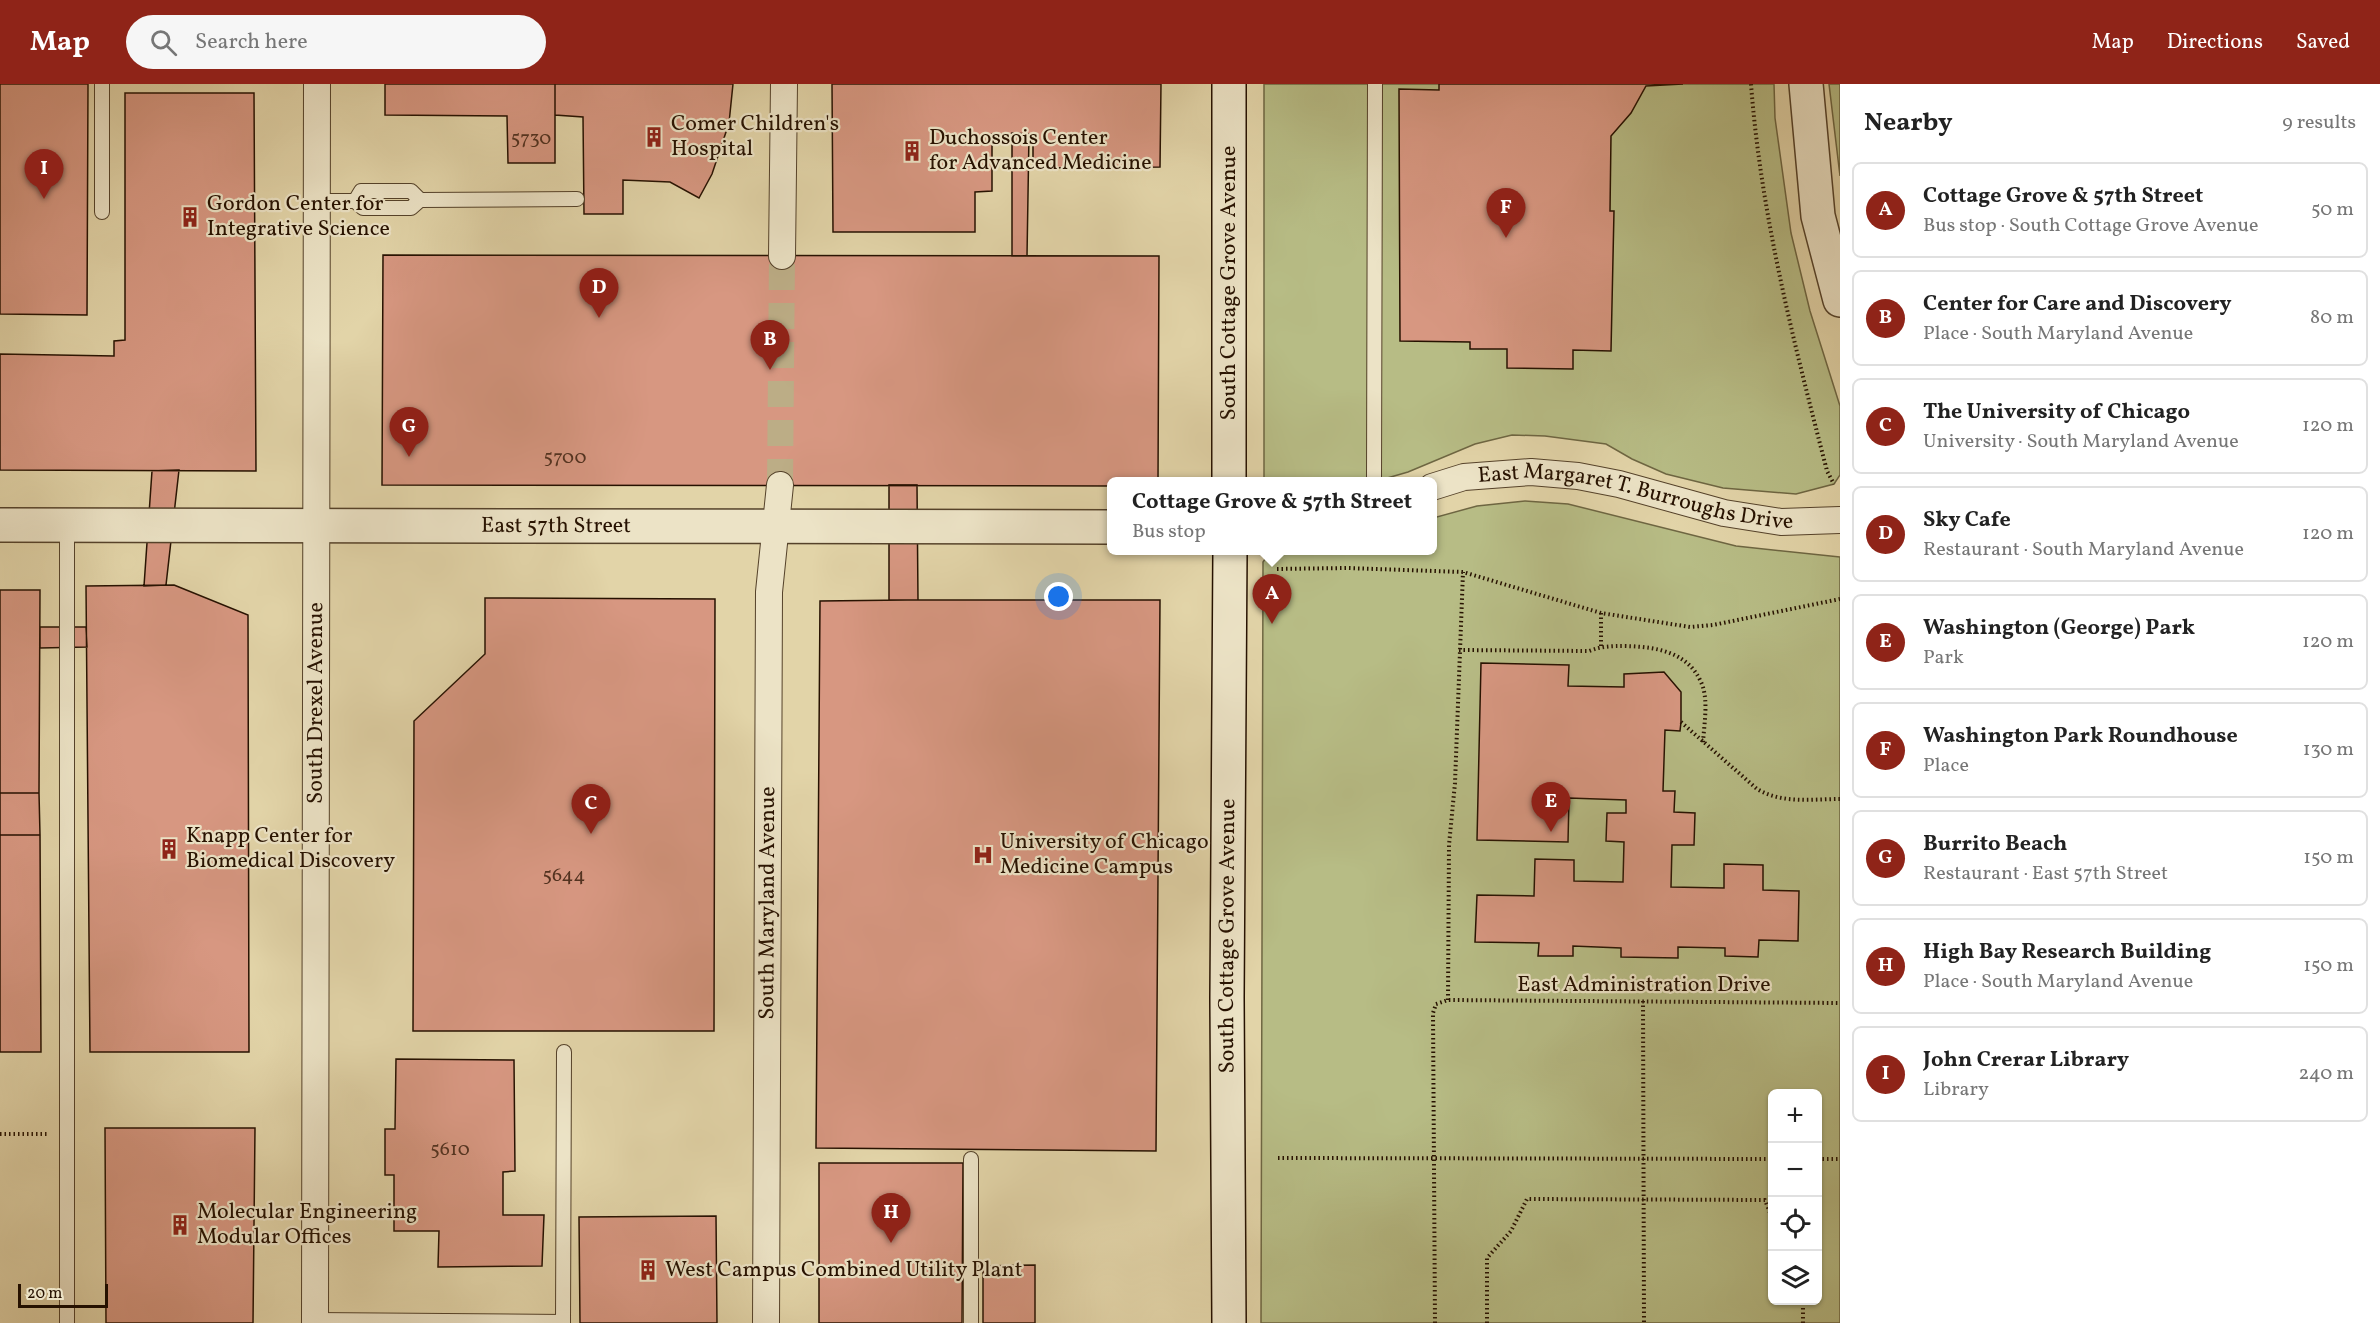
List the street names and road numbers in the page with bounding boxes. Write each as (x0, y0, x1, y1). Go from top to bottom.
street label: South Cottage Grove Avenue (1214, 146, 1245, 420)
street label: East Margaret T. Burroughs Drive (1477, 456, 1794, 538)
street label: East 57th Street (481, 510, 631, 542)
street label: South Drexel Avenue (300, 602, 332, 804)
street label: South Maryland Avenue (752, 786, 784, 1020)
street label: South Cottage Grove Avenue (1211, 798, 1244, 1074)
street label: East Administration Drive (1517, 970, 1771, 1001)

